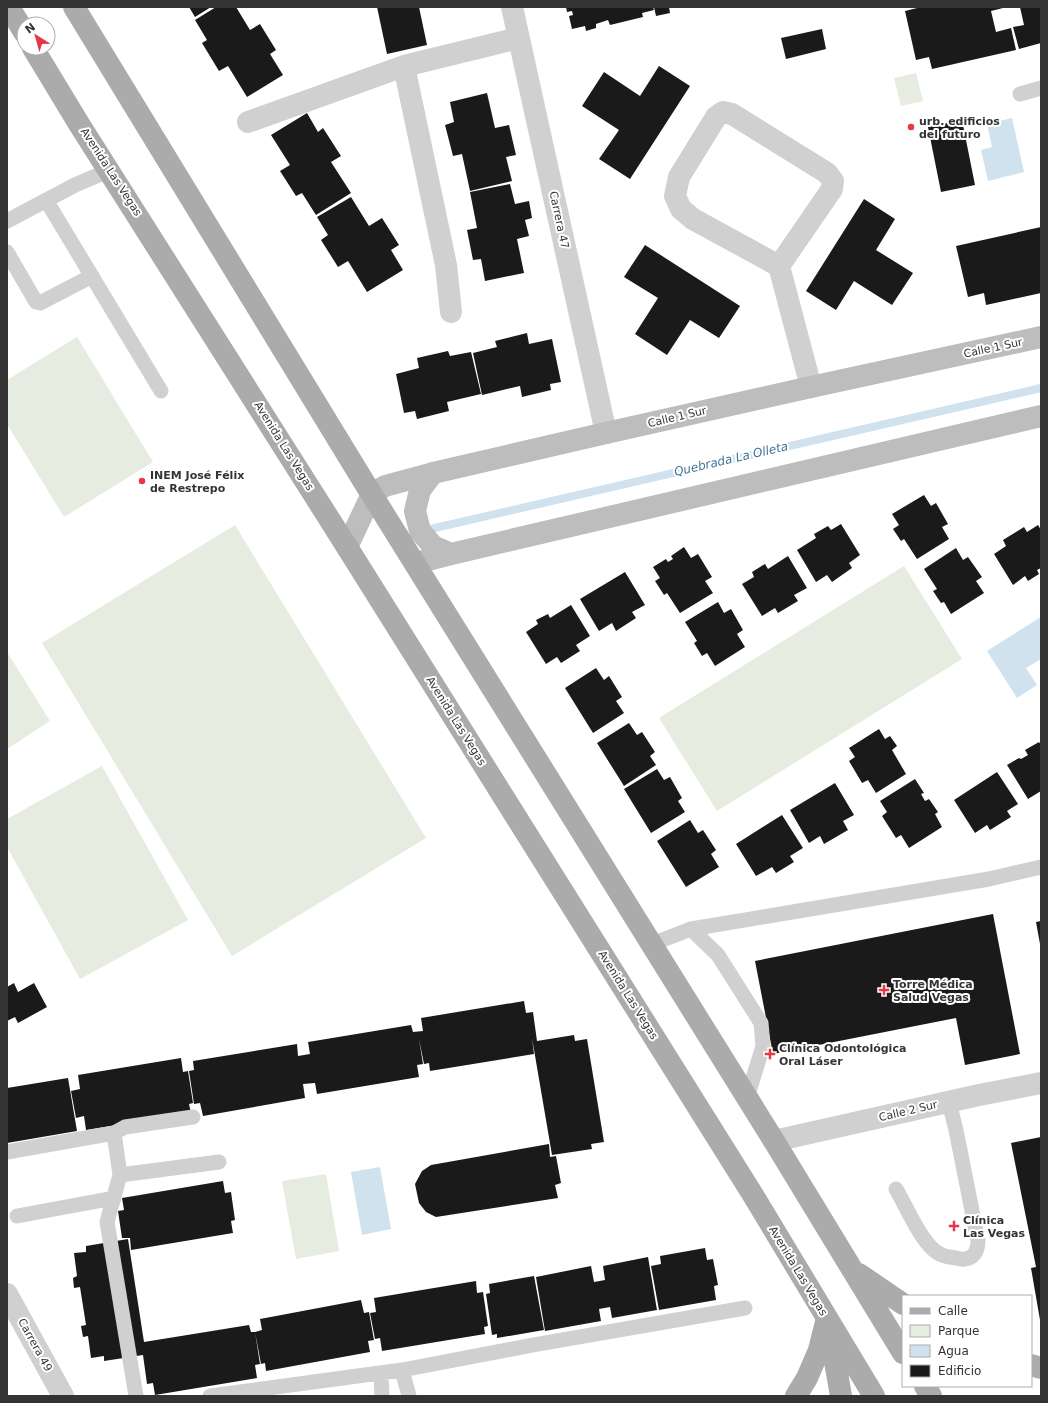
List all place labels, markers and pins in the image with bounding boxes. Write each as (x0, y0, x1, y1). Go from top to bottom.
place label: urb. edificios del futuro (919, 115, 1000, 141)
marker: urb. edificios del futuro (906, 122, 916, 132)
place label: INEM José Félix de Restrepo (150, 469, 244, 495)
marker: INEM José Félix de Restrepo (137, 476, 147, 486)
place label: Torre Médica Salud Vegas (893, 978, 973, 1004)
marker: Torre Médica Salud Vegas (878, 984, 890, 996)
place label: Clínica Odontológica Oral Láser (779, 1042, 906, 1068)
marker: Clínica Odontológica Oral Láser (764, 1048, 776, 1060)
place label: Clínica Las Vegas (963, 1214, 1025, 1240)
marker: Clínica Las Vegas (948, 1220, 960, 1232)

